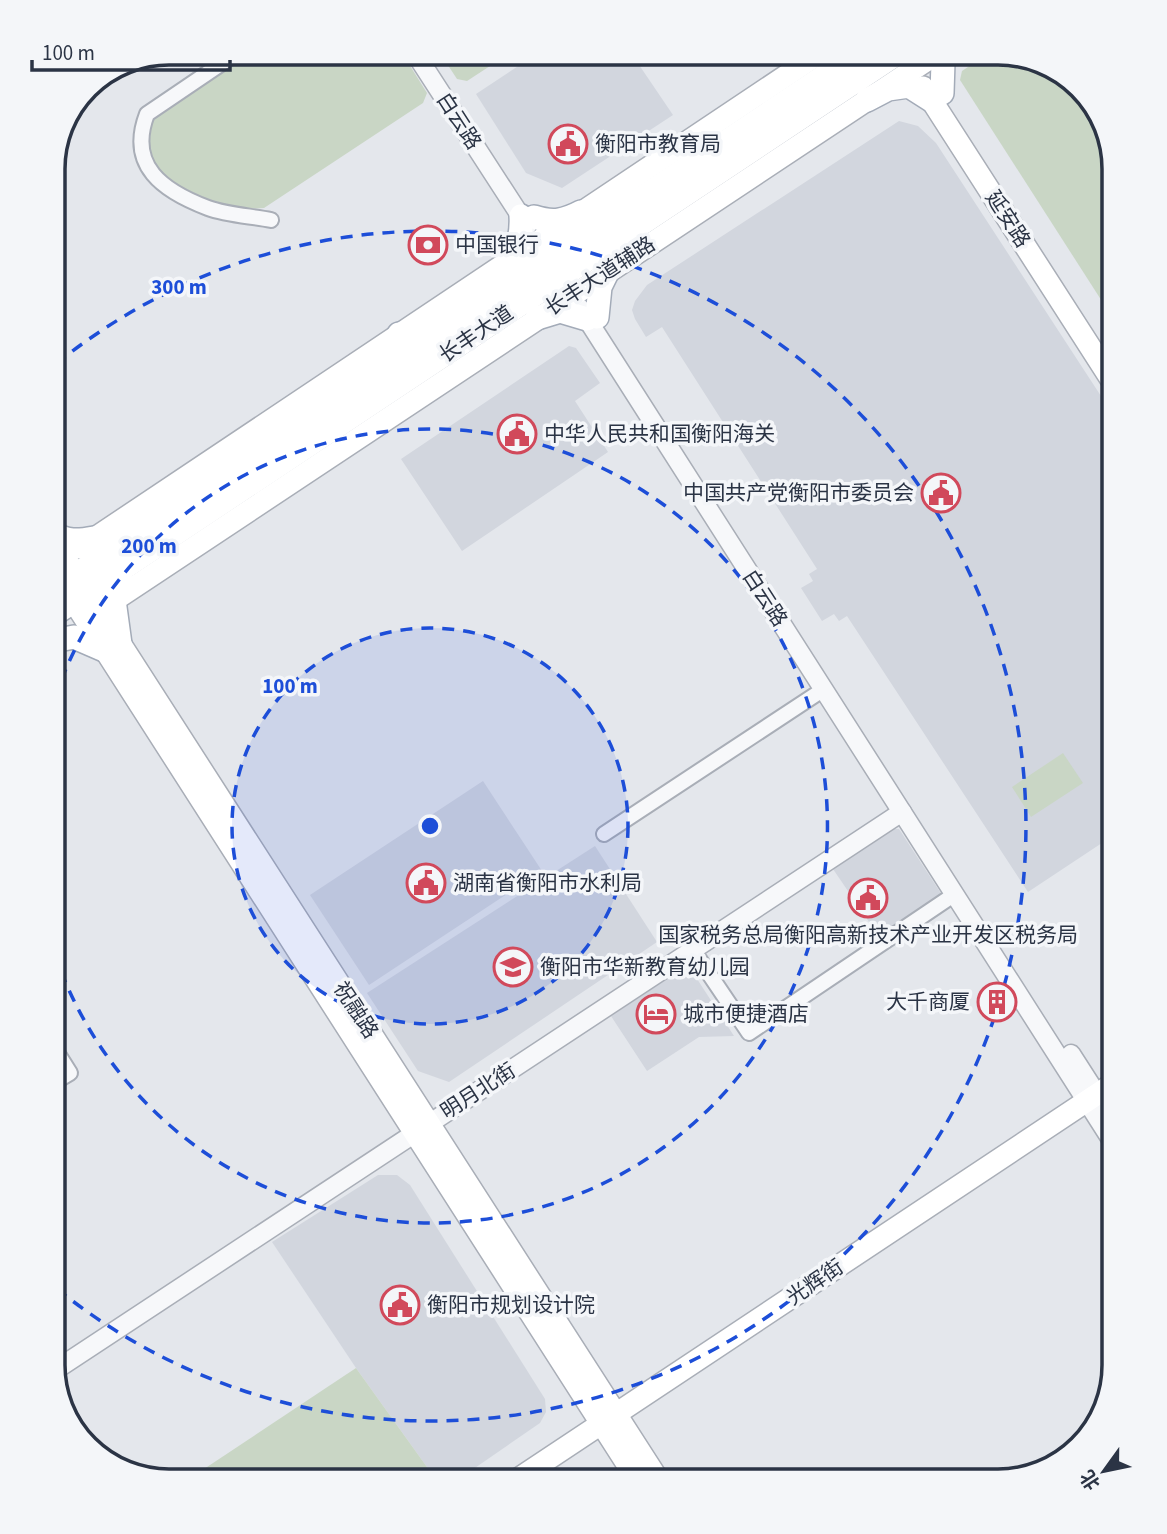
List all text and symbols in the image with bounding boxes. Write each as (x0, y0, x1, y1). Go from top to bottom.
scale bar (32, 28, 229, 72)
text: 100 m (42, 38, 95, 68)
street label: 白云路 (429, 86, 489, 156)
public building icon: 衡阳市教育局 (547, 123, 589, 165)
place label: 衡阳市教育局 (595, 129, 721, 159)
street label: 延安路 (978, 184, 1038, 254)
bank icon: 中国银行 (407, 224, 449, 266)
street label: 长丰大道辅路 (539, 229, 661, 323)
place label: 中国银行 (455, 230, 539, 260)
text: 300 m (151, 272, 207, 302)
street label: 长丰大道 (433, 298, 519, 370)
public building icon: 中华人民共和国衡阳海关 (496, 413, 538, 455)
place label: 中华人民共和国衡阳海关 (544, 419, 775, 449)
public building icon: 中国共产党衡阳市委员会 (920, 472, 962, 514)
place label: 中国共产党衡阳市委员会 (683, 478, 914, 508)
text: 200 m (121, 531, 177, 561)
street label: 白云路 (735, 563, 795, 633)
text: 100 m (262, 671, 318, 701)
centre of rings (418, 814, 442, 838)
public building icon: 湖南省衡阳市水利局 (405, 862, 447, 904)
place label: 湖南省衡阳市水利局 (453, 868, 642, 898)
public building icon: 国家税务总局衡阳高新技术产业开发区税务局 (847, 877, 889, 919)
place label: 国家税务总局衡阳高新技术产业开发区税务局 (658, 920, 1078, 950)
school or university icon: 衡阳市华新教育幼儿园 (492, 946, 534, 988)
place label: 衡阳市华新教育幼儿园 (540, 952, 750, 982)
street label: 祝融路 (326, 975, 386, 1045)
building icon: 大千商厦 (976, 981, 1018, 1023)
place label: 大千商厦 (886, 987, 970, 1017)
hotel icon: 城市便捷酒店 (635, 993, 677, 1035)
place label: 城市便捷酒店 (683, 999, 809, 1029)
street label: 明月北街 (435, 1056, 521, 1126)
street label: 光辉街 (780, 1252, 850, 1312)
public building icon: 衡阳市规划设计院 (379, 1284, 421, 1326)
place label: 衡阳市规划设计院 (427, 1290, 595, 1320)
north arrow (1069, 1436, 1139, 1506)
text: 北 (1075, 1464, 1108, 1495)

